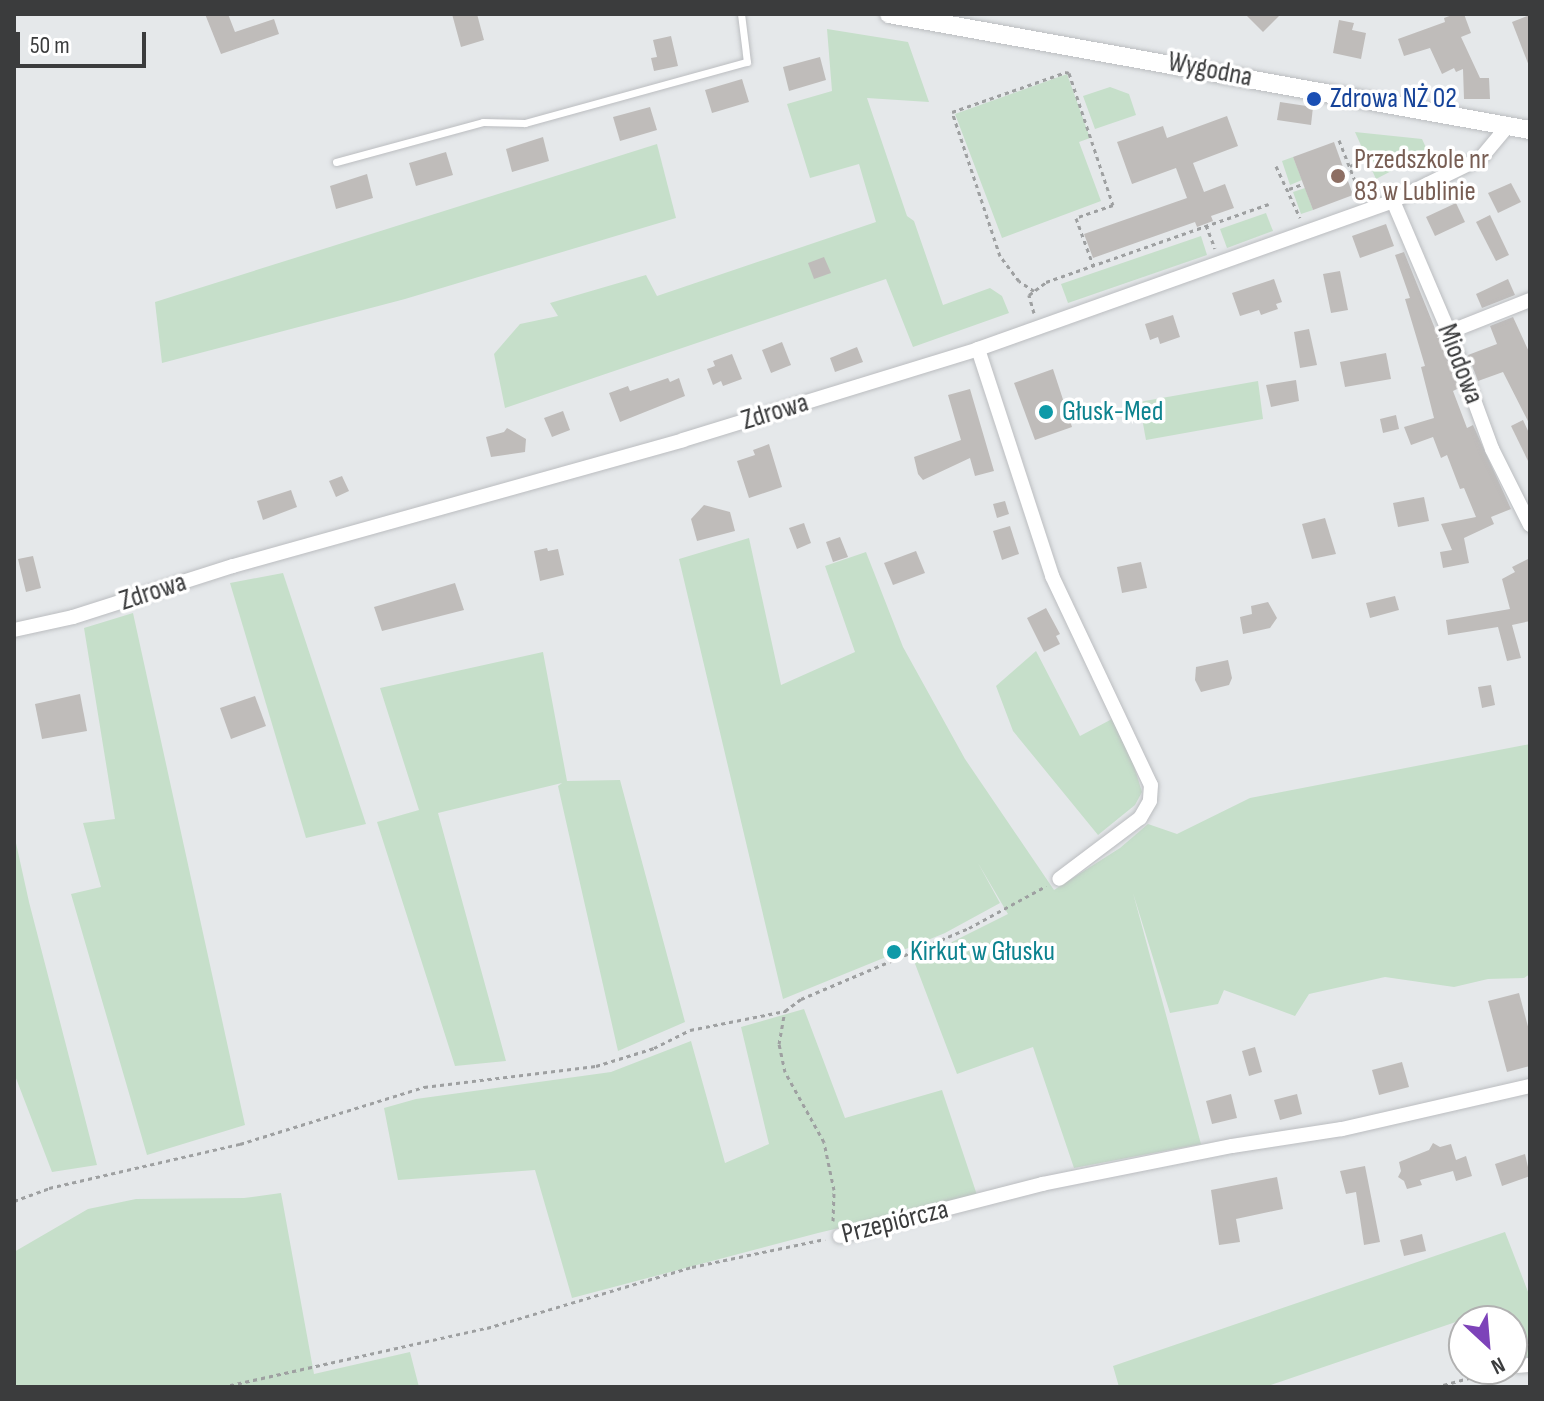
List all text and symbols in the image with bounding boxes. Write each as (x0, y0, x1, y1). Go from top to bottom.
scale bar (20, 16, 150, 66)
text: 50 m (30, 31, 70, 60)
street label: Wygodna (1165, 45, 1255, 95)
place label: Zdrowa NŻ 02 (1330, 82, 1457, 116)
marker: Zdrowa NŻ 02 (1305, 90, 1323, 108)
place label: Przedszkole nr 83 w Lublinie (1354, 143, 1489, 209)
marker: Przedszkole nr 83 w Lublinie (1329, 167, 1347, 185)
street label: Miodowa (1429, 319, 1491, 409)
street label: Zdrowa (738, 386, 812, 438)
place label: Głusk-Med (1062, 395, 1164, 429)
marker: Głusk-Med (1037, 403, 1055, 421)
street label: Zdrowa (116, 566, 190, 618)
place label: Kirkut w Głusku (910, 935, 1055, 969)
marker: Kirkut w Głusku (885, 943, 903, 961)
street label: Przepiórcza (838, 1193, 952, 1251)
north arrow (1448, 1305, 1528, 1385)
text: N (1487, 1351, 1509, 1380)

